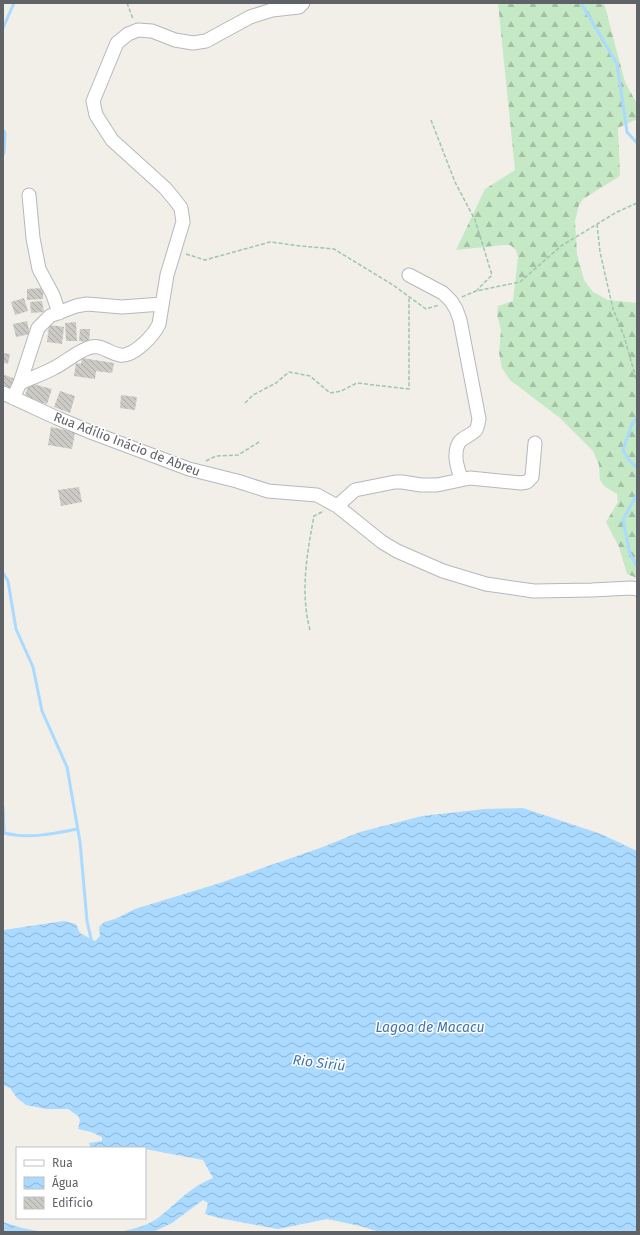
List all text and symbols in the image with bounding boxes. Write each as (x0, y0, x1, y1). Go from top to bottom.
street label: Rua Adílio Inácio de Abreu (52, 409, 202, 479)
water label: Lagoa de Macacu (376, 1019, 485, 1036)
water label: Rio Siriú (292, 1051, 346, 1075)
legend (16, 1147, 146, 1219)
text: Rua (52, 1156, 73, 1170)
text: Água (52, 1175, 79, 1190)
text: Edifício (52, 1196, 93, 1210)

